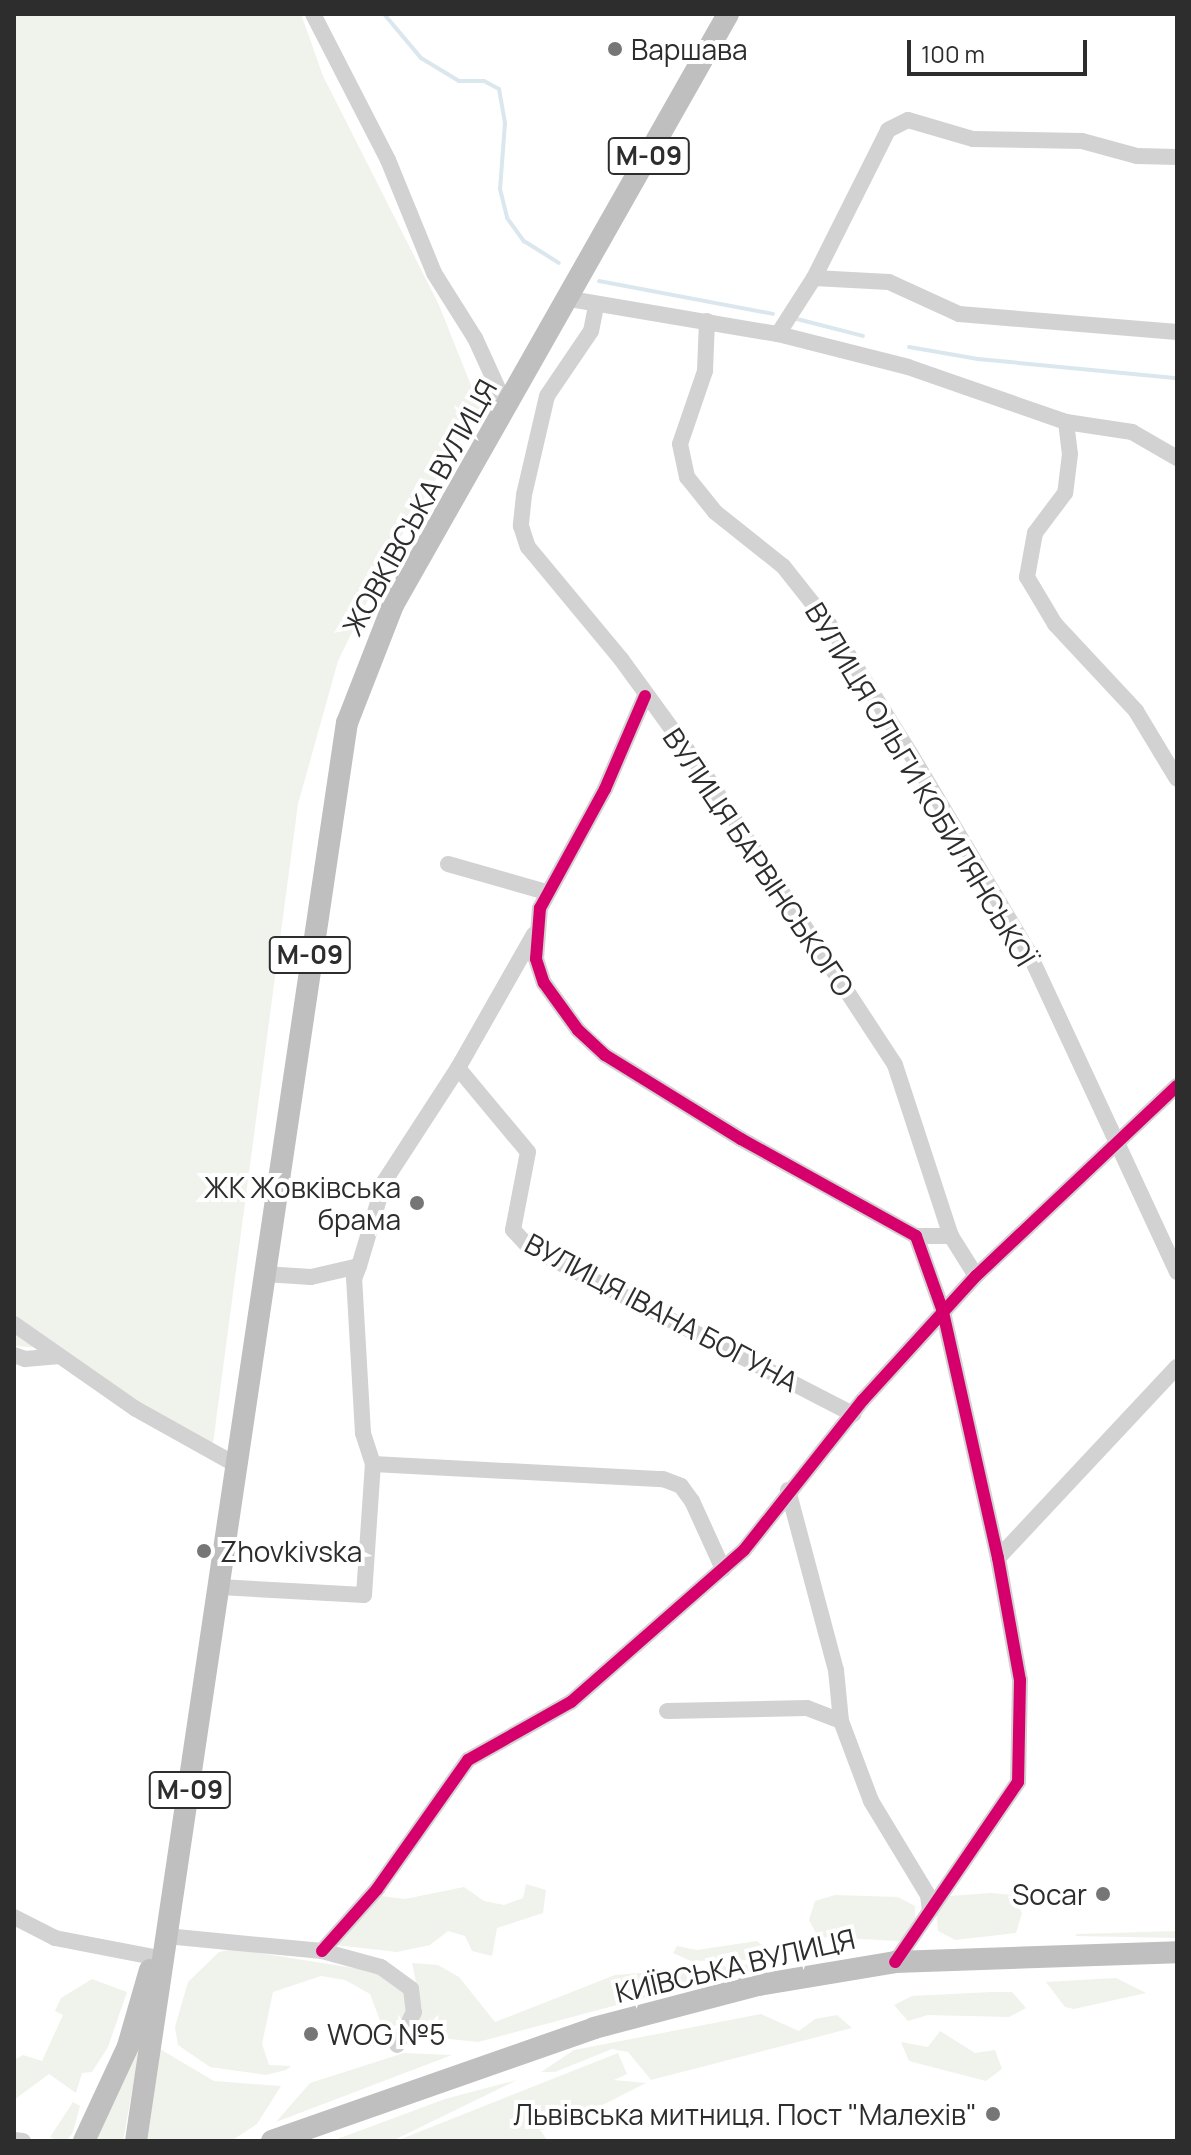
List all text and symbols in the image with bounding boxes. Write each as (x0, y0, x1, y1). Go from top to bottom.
scale bar (911, 24, 1091, 74)
place label: Варшава (631, 32, 748, 66)
text: 100 m (921, 37, 985, 70)
marker: Варшава (606, 40, 624, 58)
road number: М-09 (607, 134, 691, 178)
street label: ЖОВКІВСЬКА ВУЛИЦЯ (335, 373, 503, 641)
street label: ВУЛИЦЯ ОЛЬГИ КОБИЛЯНСЬКОЇ (799, 596, 1043, 972)
street label: ВУЛИЦЯ БАРВІНСЬКОГО (657, 722, 861, 1002)
road number: М-09 (268, 933, 352, 977)
place label: ЖК Жовківська брама (203, 1170, 401, 1236)
marker: ЖК Жовківська брама (408, 1194, 426, 1212)
street label: ВУЛИЦЯ ІВАНА БОГУНА (520, 1226, 804, 1398)
place label: Zhovkivska (220, 1534, 362, 1568)
marker: Zhovkivska (195, 1542, 213, 1560)
road number: М-09 (148, 1768, 232, 1812)
place label: Socar (1012, 1877, 1087, 1911)
marker: Socar (1094, 1885, 1112, 1903)
street label: КИЇВСЬКА ВУЛИЦЯ (612, 1921, 858, 2009)
place label: WOG №5 (327, 2017, 445, 2051)
marker: WOG №5 (302, 2025, 320, 2043)
place label: Львівська митниця. Пост "Малехів" (513, 2097, 977, 2131)
marker: Львівська митниця. Пост "Малехів" (984, 2105, 1002, 2123)

